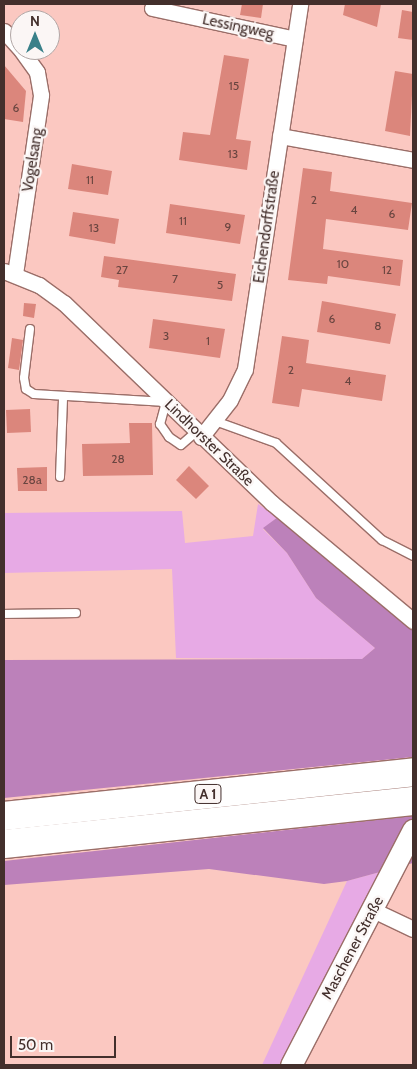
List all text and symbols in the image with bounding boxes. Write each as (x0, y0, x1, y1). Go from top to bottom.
north arrow (10, 10, 60, 60)
street label: Lessingweg (201, 11, 275, 43)
text: N (30, 12, 40, 30)
house number: 15 (229, 79, 239, 93)
house number: 6 (13, 101, 19, 115)
street label: Vogelsang (19, 127, 47, 193)
house number: 13 (228, 147, 238, 161)
street label: Eichendorffstraße (250, 170, 284, 284)
house number: 11 (86, 173, 94, 187)
house number: 2 (311, 193, 317, 207)
house number: 4 (351, 203, 357, 217)
house number: 6 (389, 207, 395, 221)
house number: 11 (179, 214, 187, 228)
house number: 9 (225, 220, 231, 234)
house number: 13 (89, 221, 99, 235)
house number: 10 (337, 257, 349, 271)
house number: 27 (116, 263, 128, 277)
house number: 12 (382, 263, 392, 277)
house number: 7 (172, 272, 178, 286)
house number: 5 (217, 278, 223, 292)
house number: 6 (329, 312, 335, 326)
house number: 8 (374, 319, 382, 333)
house number: 3 (163, 329, 169, 343)
house number: 1 (206, 334, 210, 348)
house number: 2 (288, 363, 294, 377)
house number: 4 (345, 374, 351, 388)
street label: Lindhorster Straße (161, 396, 257, 490)
house number: 28 (111, 452, 125, 466)
house number: 28a (22, 473, 42, 487)
road number: A 1 (194, 782, 222, 806)
street label: Maschener Straße (318, 893, 388, 1003)
scale bar (12, 1026, 119, 1058)
text: 50 m (18, 1036, 53, 1054)

